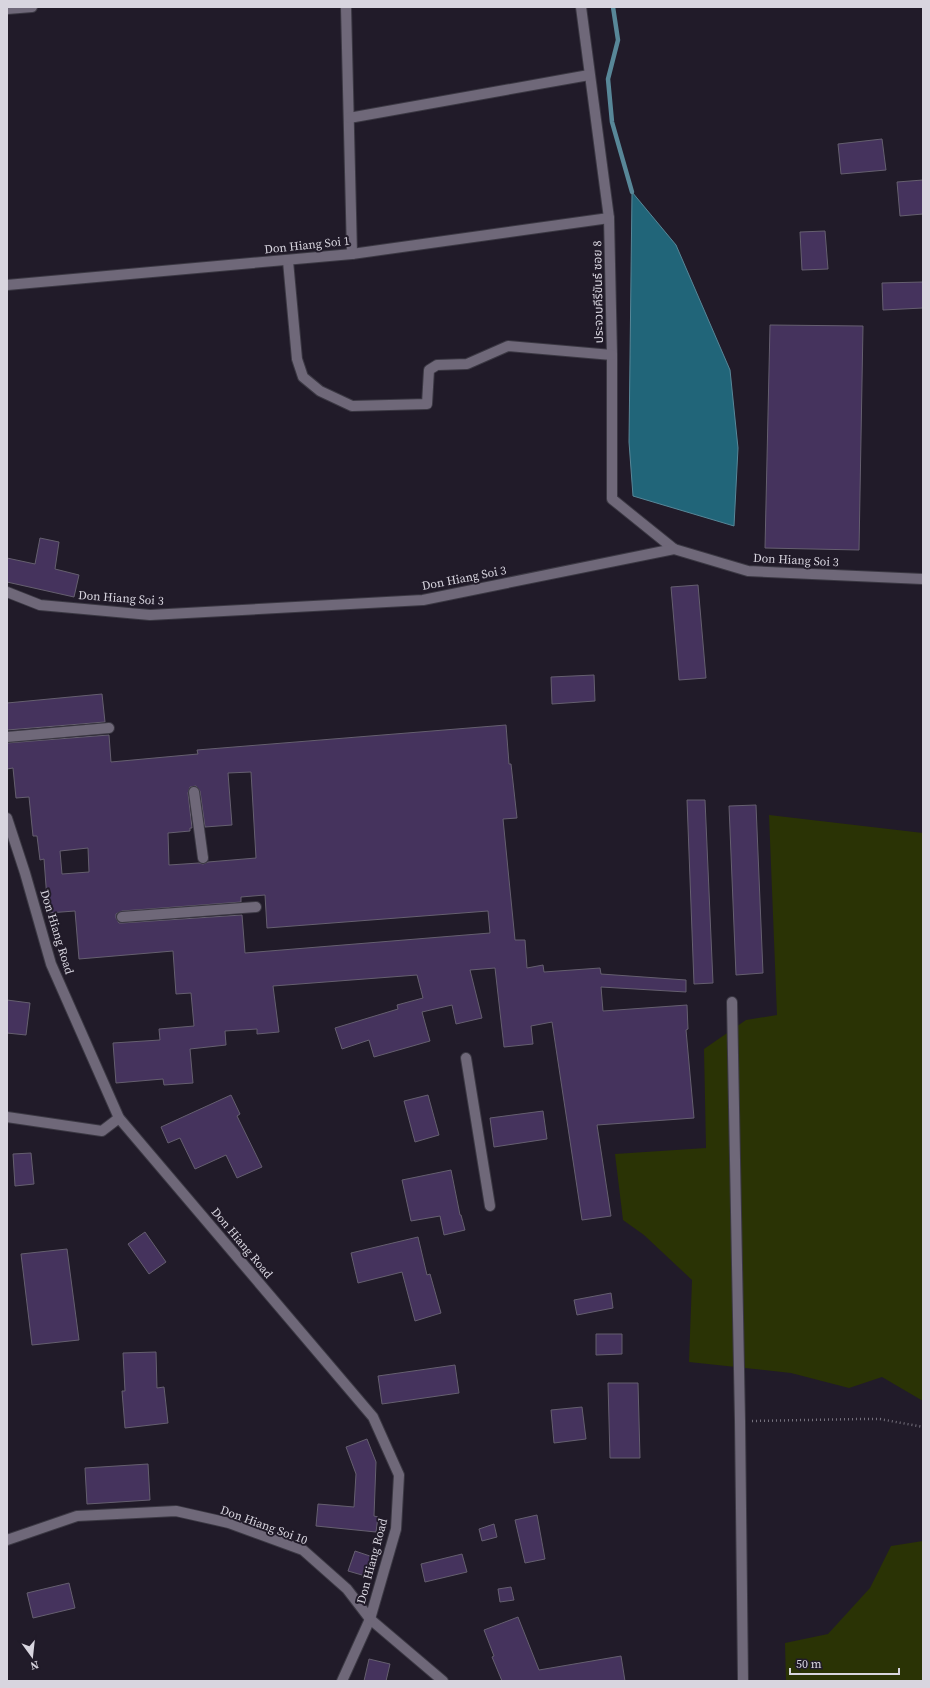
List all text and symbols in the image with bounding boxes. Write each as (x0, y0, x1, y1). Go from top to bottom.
street label: Don Hiang Soi 1 (264, 233, 350, 257)
street label: ประจวบคีรีขันธ์ ซอย 8 (589, 241, 607, 343)
street label: Don Hiang Soi 3 (753, 550, 839, 570)
street label: Don Hiang Soi 3 (420, 562, 508, 594)
street label: Don Hiang Soi 3 (78, 587, 164, 609)
street label: Don Hiang Road (37, 888, 78, 976)
street label: Don Hiang Road (208, 1204, 276, 1282)
street label: Don Hiang Soi 10 (218, 1502, 310, 1548)
street label: Don Hiang Road (353, 1516, 391, 1605)
north arrow (12, 1636, 52, 1676)
scale bar (790, 1650, 899, 1676)
text: 50 m (796, 1656, 822, 1672)
text: N (29, 1657, 40, 1673)

